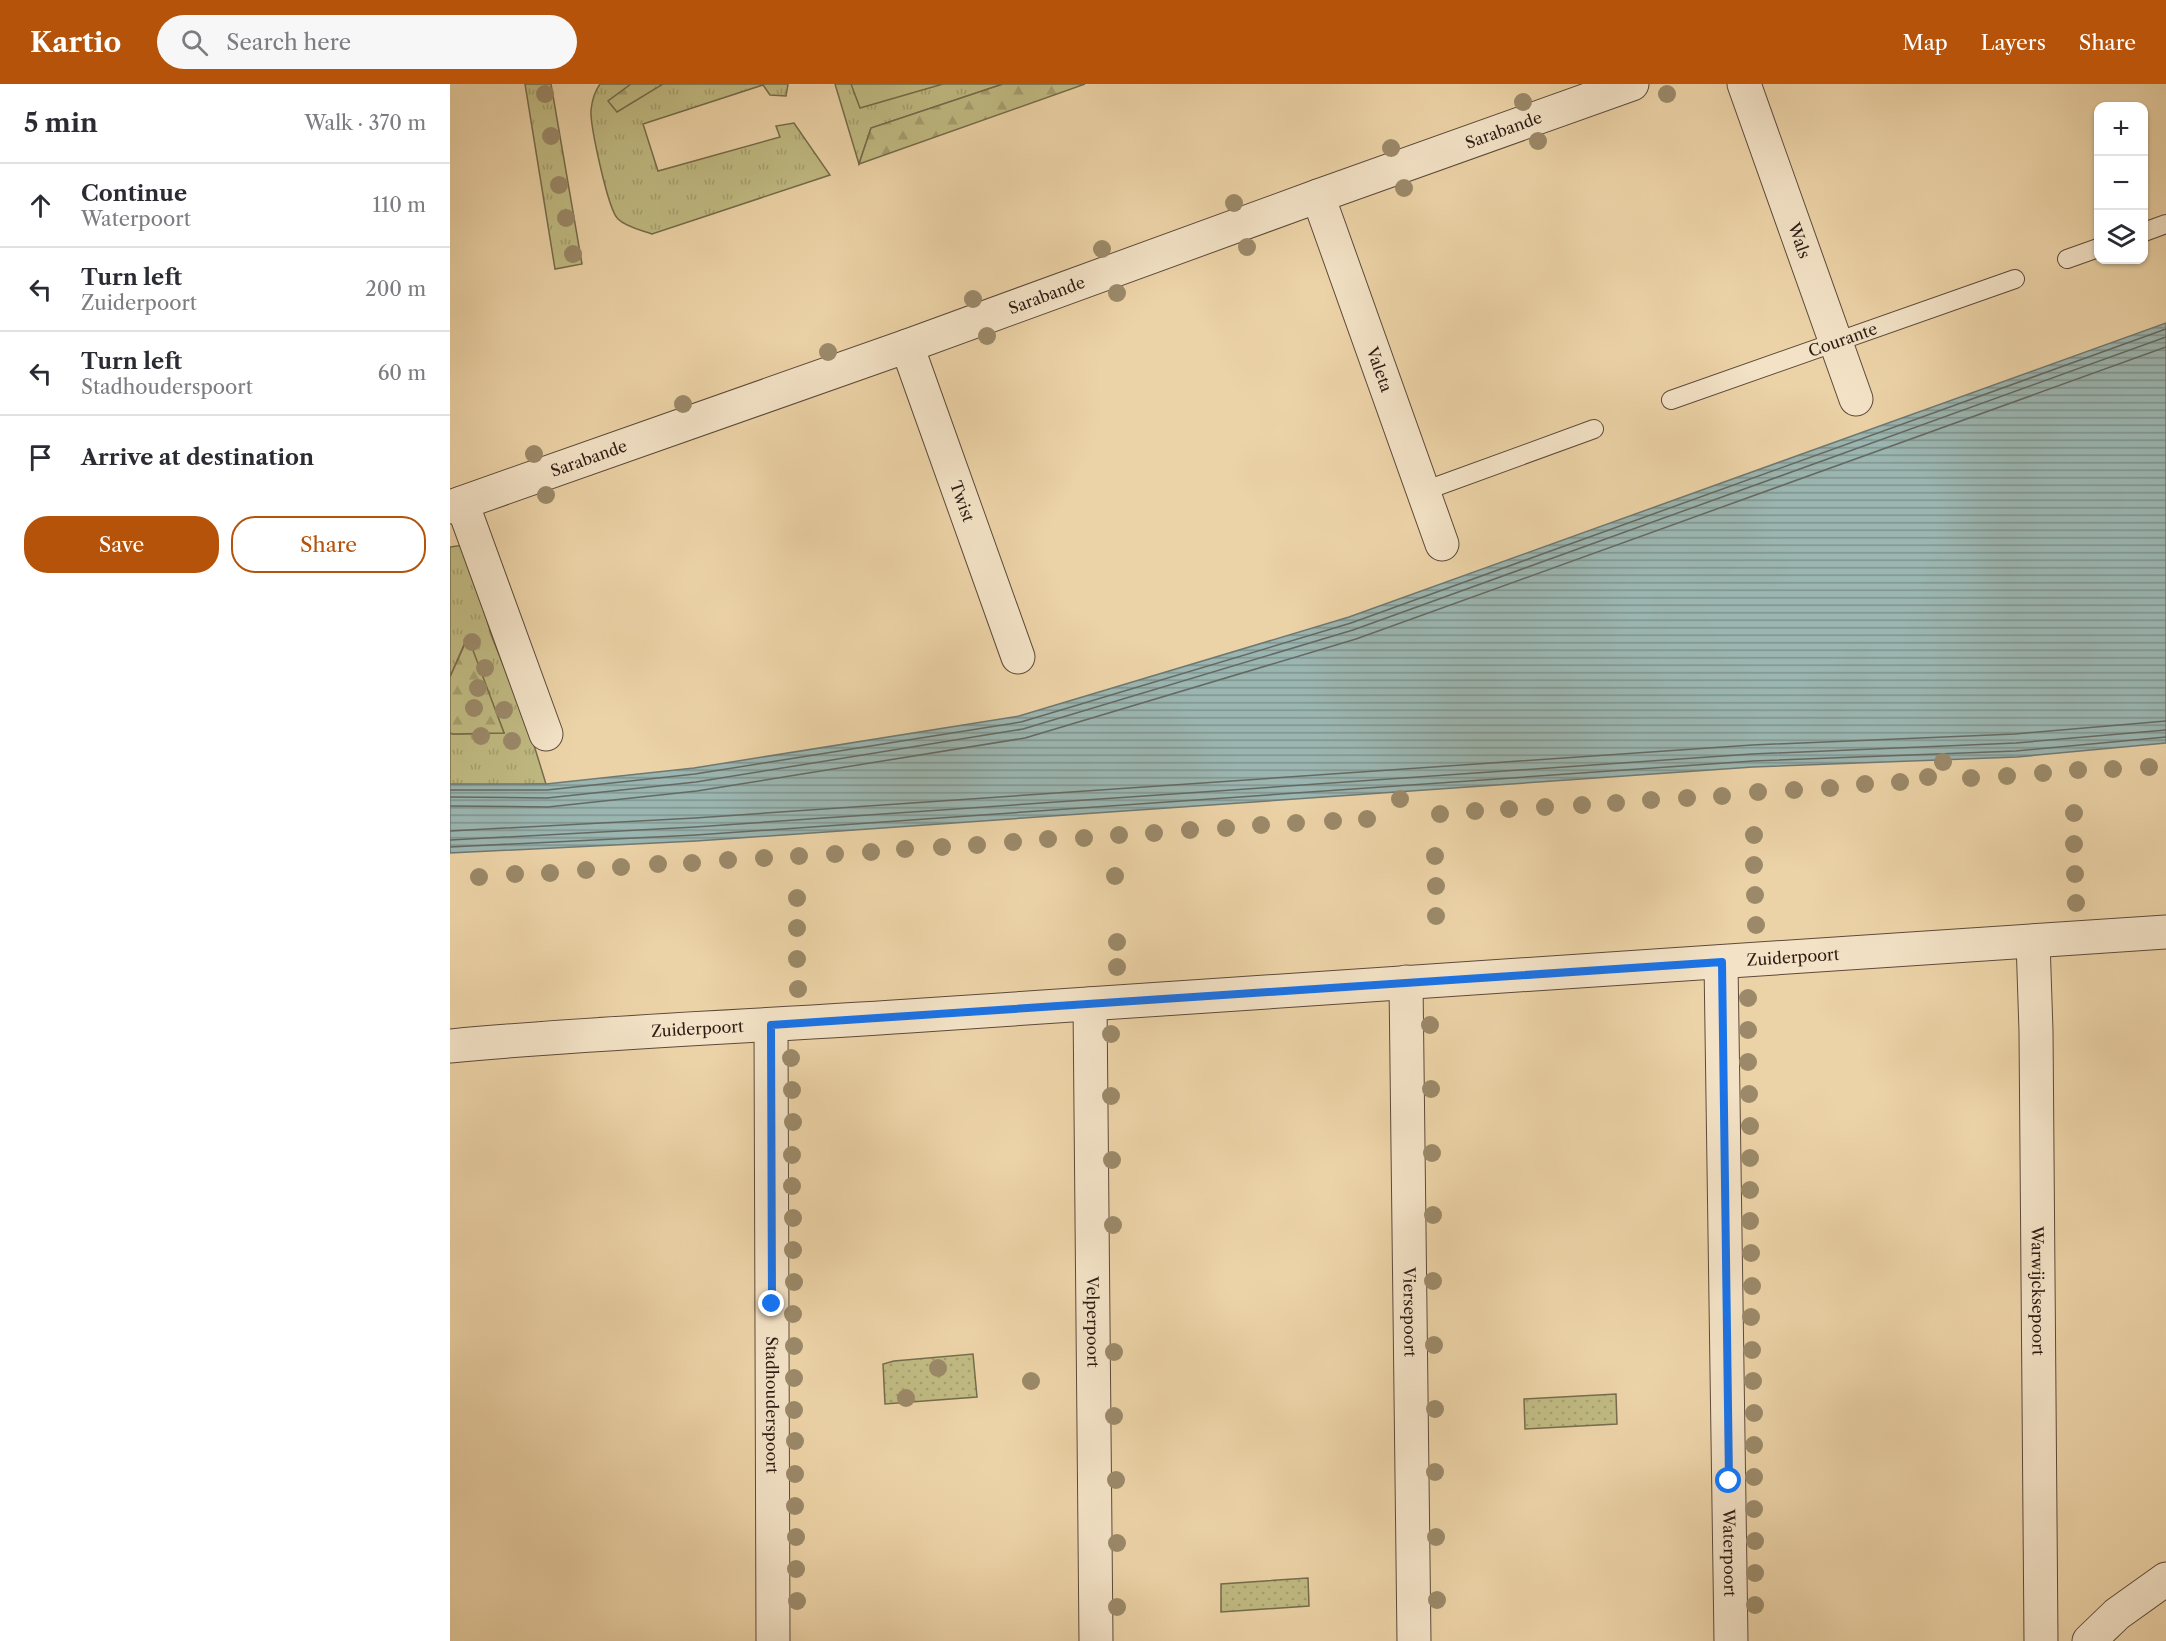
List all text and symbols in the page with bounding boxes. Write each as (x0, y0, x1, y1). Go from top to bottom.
search box (157, 15, 577, 69)
text: Kartio (30, 25, 121, 59)
icon: search (178, 26, 211, 59)
text: Search here (226, 29, 351, 56)
text: Map (1903, 30, 1948, 55)
text: Layers (1981, 30, 2046, 55)
text: Share (2079, 30, 2136, 55)
map controls (2094, 102, 2148, 264)
button: + (2094, 102, 2148, 156)
text: 5 min (24, 107, 98, 139)
street label: Sarabande (1462, 107, 1545, 153)
text: Walk · 370 m (304, 111, 426, 135)
button: − (2094, 156, 2148, 210)
text: Continue (81, 180, 187, 207)
icon: ahead (24, 189, 57, 222)
text: 110 m (373, 193, 426, 217)
text: Waterpoort (81, 207, 191, 231)
button: layers (2094, 210, 2148, 264)
street label: Wals (1784, 219, 1815, 261)
text: Turn left (81, 264, 182, 291)
street label: Sarabande (1005, 272, 1087, 318)
icon: left (24, 273, 57, 306)
text: 200 m (365, 277, 426, 301)
text: Zuiderpoort (81, 291, 197, 315)
street label: Courante (1806, 318, 1880, 361)
street label: Valeta (1362, 343, 1397, 395)
text: Turn left (81, 348, 182, 375)
icon: left (24, 357, 57, 390)
text: 60 m (378, 361, 426, 385)
text: Stadhouderspoort (81, 375, 253, 399)
street label: Sarabande (548, 435, 630, 481)
icon: arrive (24, 441, 57, 474)
text: Arrive at destination (81, 444, 314, 471)
street label: Twist (946, 478, 979, 525)
button: Save (24, 516, 219, 573)
button: Share (231, 516, 426, 573)
street label: Zuiderpoort (1746, 944, 1840, 970)
street label: Zuiderpoort (650, 1016, 745, 1041)
street label: Warwijcksepoort (2028, 1225, 2049, 1356)
street label: Viersepoort (1399, 1266, 1421, 1357)
street label: Velperpoort (1083, 1275, 1103, 1368)
route end (758, 1290, 784, 1316)
street label: Stadhouderspoort (762, 1336, 782, 1474)
route start (1715, 1467, 1741, 1493)
street label: Waterpoort (1719, 1508, 1740, 1597)

